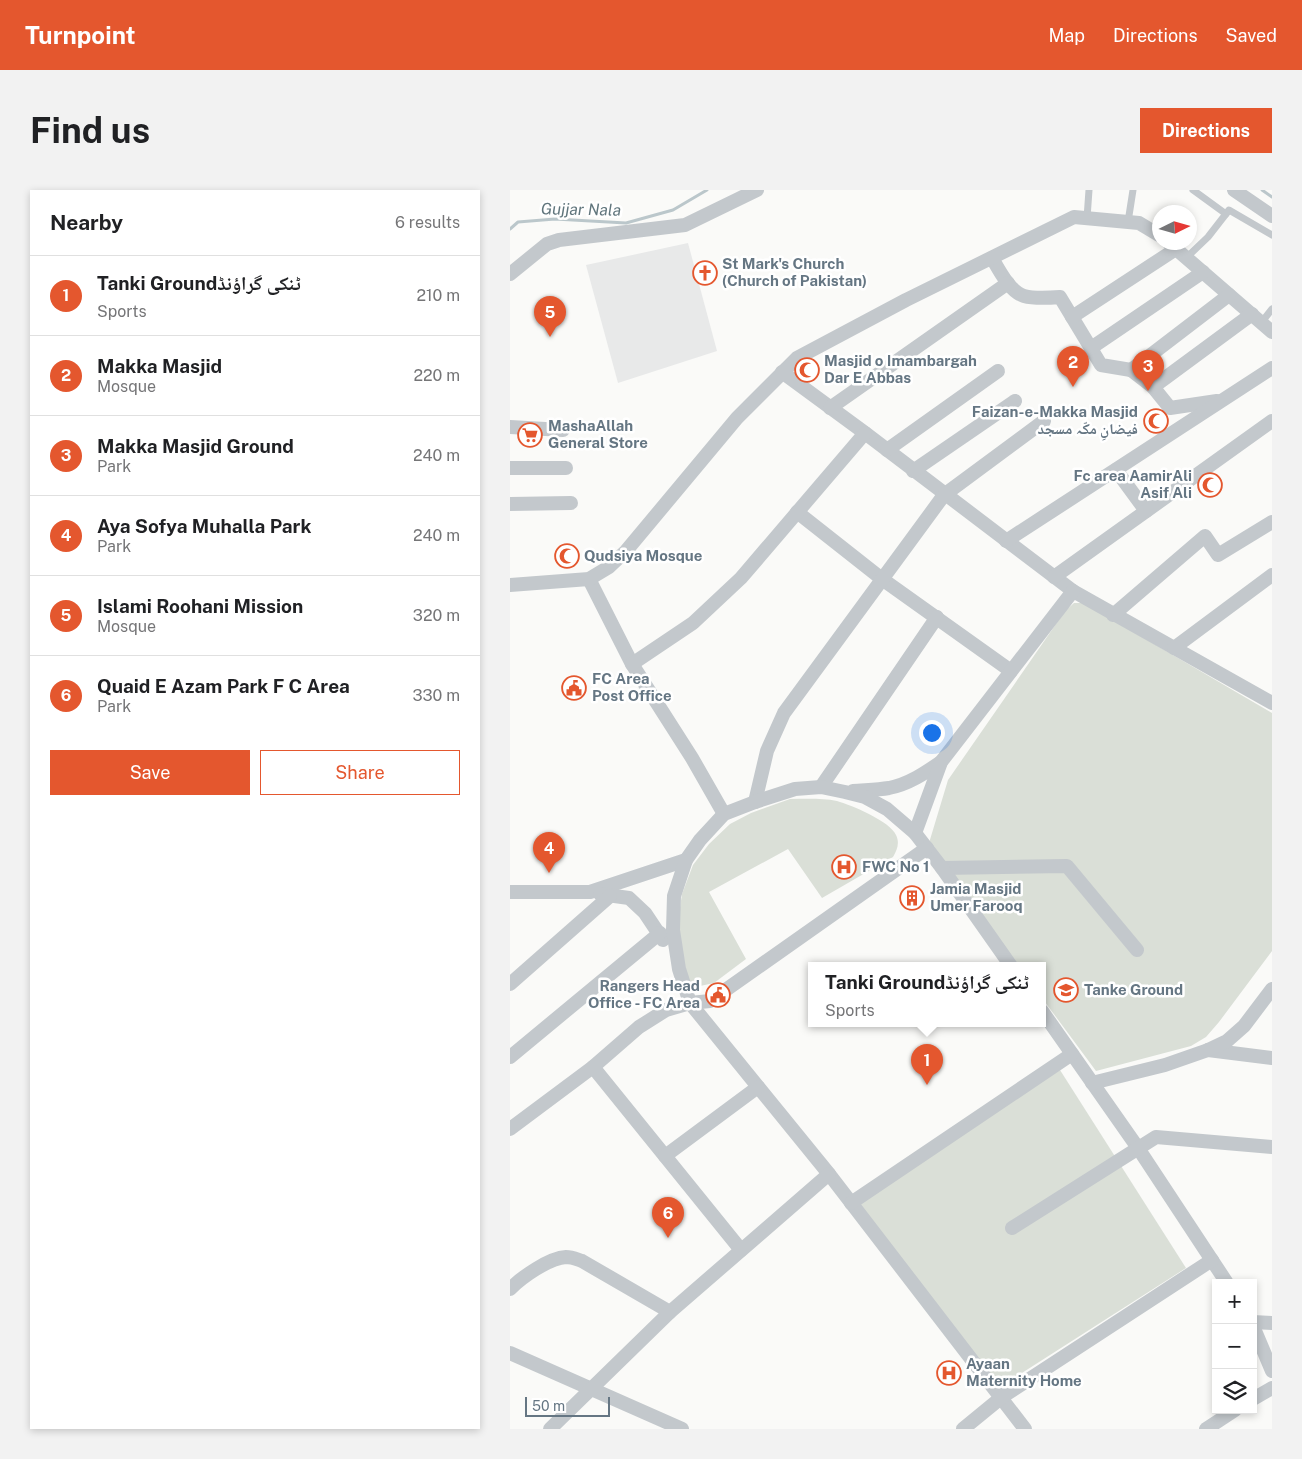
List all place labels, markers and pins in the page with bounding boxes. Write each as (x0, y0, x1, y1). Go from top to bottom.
place label: St Mark's Church (Church of Pakistan) (722, 255, 867, 289)
church icon: St Mark's Church (Church of Pakistan) (692, 260, 718, 286)
pin: 5 (534, 296, 566, 337)
pin: 2 (1057, 346, 1089, 387)
pin: 3 (1132, 350, 1164, 391)
place label: Masjid o Imambargah Dar E Abbas (824, 352, 977, 386)
mosque icon: Masjid o Imambargah Dar E Abbas (794, 357, 820, 383)
place label: Faizan-e-Makka Masjid فیضانِ مکّہ مسجد (972, 403, 1138, 441)
mosque icon: Faizan-e-Makka Masjid فیضانِ مکّہ مسجد (1143, 408, 1169, 434)
place label: MashaAllah General Store (548, 417, 648, 451)
supermarket icon: MashaAllah General Store (517, 422, 543, 448)
place label: Fc area AamirAli Asif Ali (1074, 467, 1192, 501)
mosque icon: Fc area AamirAli Asif Ali (1197, 472, 1223, 498)
mosque icon: Qudsiya Mosque (554, 543, 580, 569)
place label: Qudsiya Mosque (584, 547, 702, 564)
place label: FC Area Post Office (592, 670, 672, 704)
public building icon: FC Area Post Office (561, 675, 587, 701)
pin: 4 (533, 832, 565, 873)
hospital icon: FWC No 1 (831, 854, 857, 880)
place label: FWC No 1 (862, 858, 929, 875)
place label: Jamia Masjid Umer Farooq (930, 880, 1023, 914)
building icon: Jamia Masjid Umer Farooq (899, 885, 925, 911)
place label: Rangers Head Office - FC Area (588, 977, 700, 1011)
school or university icon: Tanke Ground (1053, 977, 1079, 1003)
place label: Tanke Ground (1084, 981, 1183, 998)
public building icon: Rangers Head Office - FC Area (705, 982, 731, 1008)
pin: 1 (911, 1044, 943, 1085)
pin: 6 (652, 1197, 684, 1238)
place label: Ayaan Maternity Home (966, 1355, 1082, 1389)
hospital icon: Ayaan Maternity Home (936, 1360, 962, 1386)

